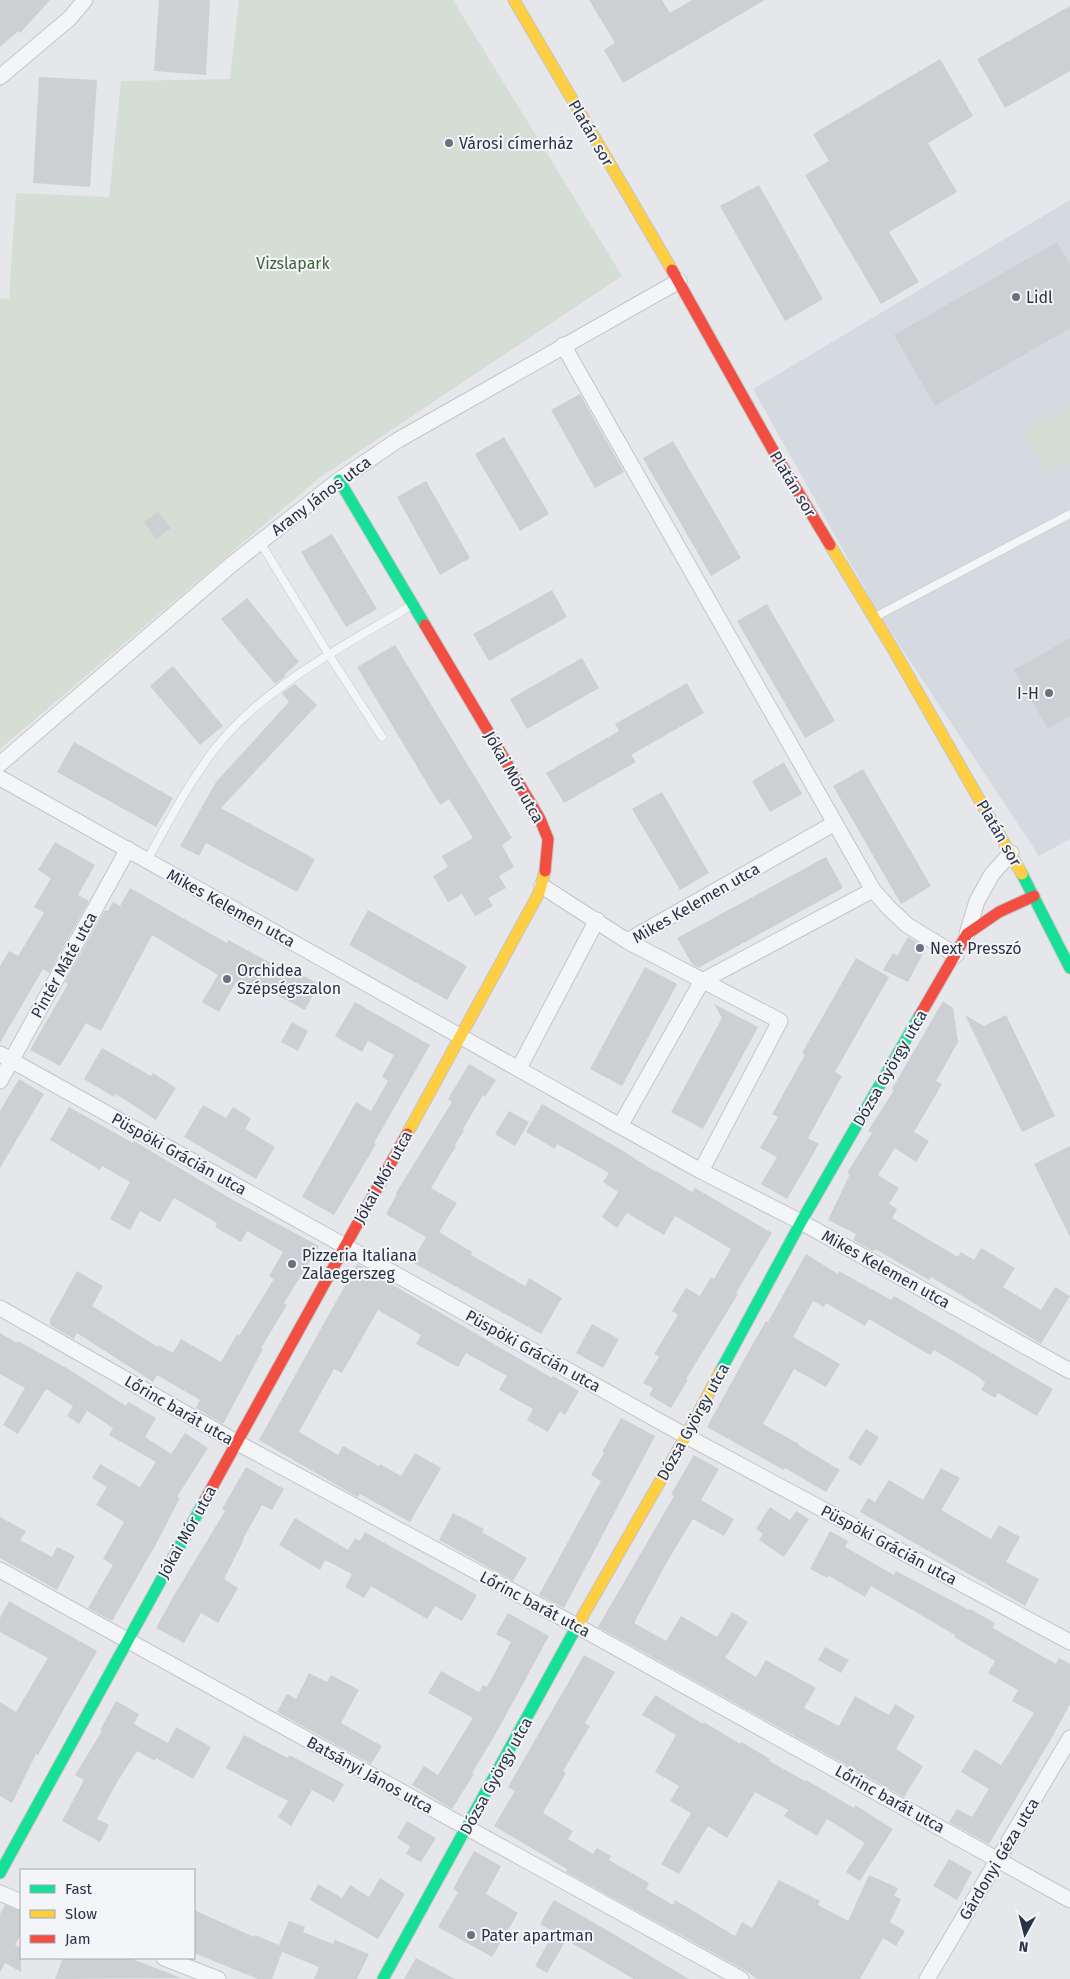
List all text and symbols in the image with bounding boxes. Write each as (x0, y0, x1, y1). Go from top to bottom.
street label: Platán sor (564, 96, 618, 170)
place label: Városi címerház (459, 134, 573, 153)
marker: Városi címerház (443, 137, 455, 149)
park label: Vizslapark (256, 254, 331, 273)
place label: Lidl (1026, 288, 1053, 307)
marker: Lidl (1010, 291, 1022, 303)
street label: Platán sor (766, 448, 820, 521)
street label: Arany János utca (267, 452, 375, 540)
place label: I-H (1017, 684, 1039, 703)
marker: I-H (1043, 687, 1055, 699)
street label: Jókai Mór utca (480, 728, 548, 826)
street label: Platán sor (972, 796, 1026, 870)
street label: Mikes Kelemen utca (629, 859, 763, 947)
street label: Mikes Kelemen utca (164, 865, 298, 951)
street label: Pintér Máté utca (27, 909, 101, 1021)
place label: Next Presszó (930, 939, 1022, 958)
marker: Next Presszó (914, 942, 926, 954)
place label: Orchidea Szépségszalon (237, 961, 341, 998)
marker: Orchidea Szépségszalon (221, 973, 233, 985)
street label: Dózsa György utca (849, 1006, 931, 1130)
street label: Püspöki Grácián utca (108, 1109, 250, 1199)
street label: Jókai Mór utca (350, 1127, 416, 1227)
street label: Mikes Kelemen utca (819, 1226, 953, 1312)
place label: Pizzeria Italiana Zalaegerszeg (302, 1246, 417, 1283)
marker: Pizzeria Italiana Zalaegerszeg (286, 1258, 298, 1270)
street label: Püspöki Grácián utca (462, 1306, 604, 1396)
street label: Dózsa György utca (653, 1360, 733, 1484)
street label: Lőrinc barát utca (121, 1371, 237, 1449)
street label: Jókai Mór utca (154, 1482, 220, 1582)
street label: Püspöki Grácián utca (818, 1501, 960, 1589)
street label: Lőrinc barát utca (477, 1567, 593, 1641)
street label: Dózsa György utca (456, 1714, 536, 1838)
street label: Batsányi János utca (304, 1732, 436, 1818)
street label: Lőrinc barát utca (832, 1761, 948, 1837)
street label: Gárdonyi Géza utca (955, 1795, 1043, 1923)
legend (20, 1869, 195, 1959)
text: Fast (65, 1880, 92, 1898)
text: Slow (65, 1905, 97, 1923)
north arrow (1000, 1909, 1050, 1959)
place label: Pater apartman (481, 1926, 593, 1945)
marker: Pater apartman (465, 1929, 477, 1941)
text: Jam (65, 1930, 91, 1948)
text: N (1018, 1937, 1029, 1955)

